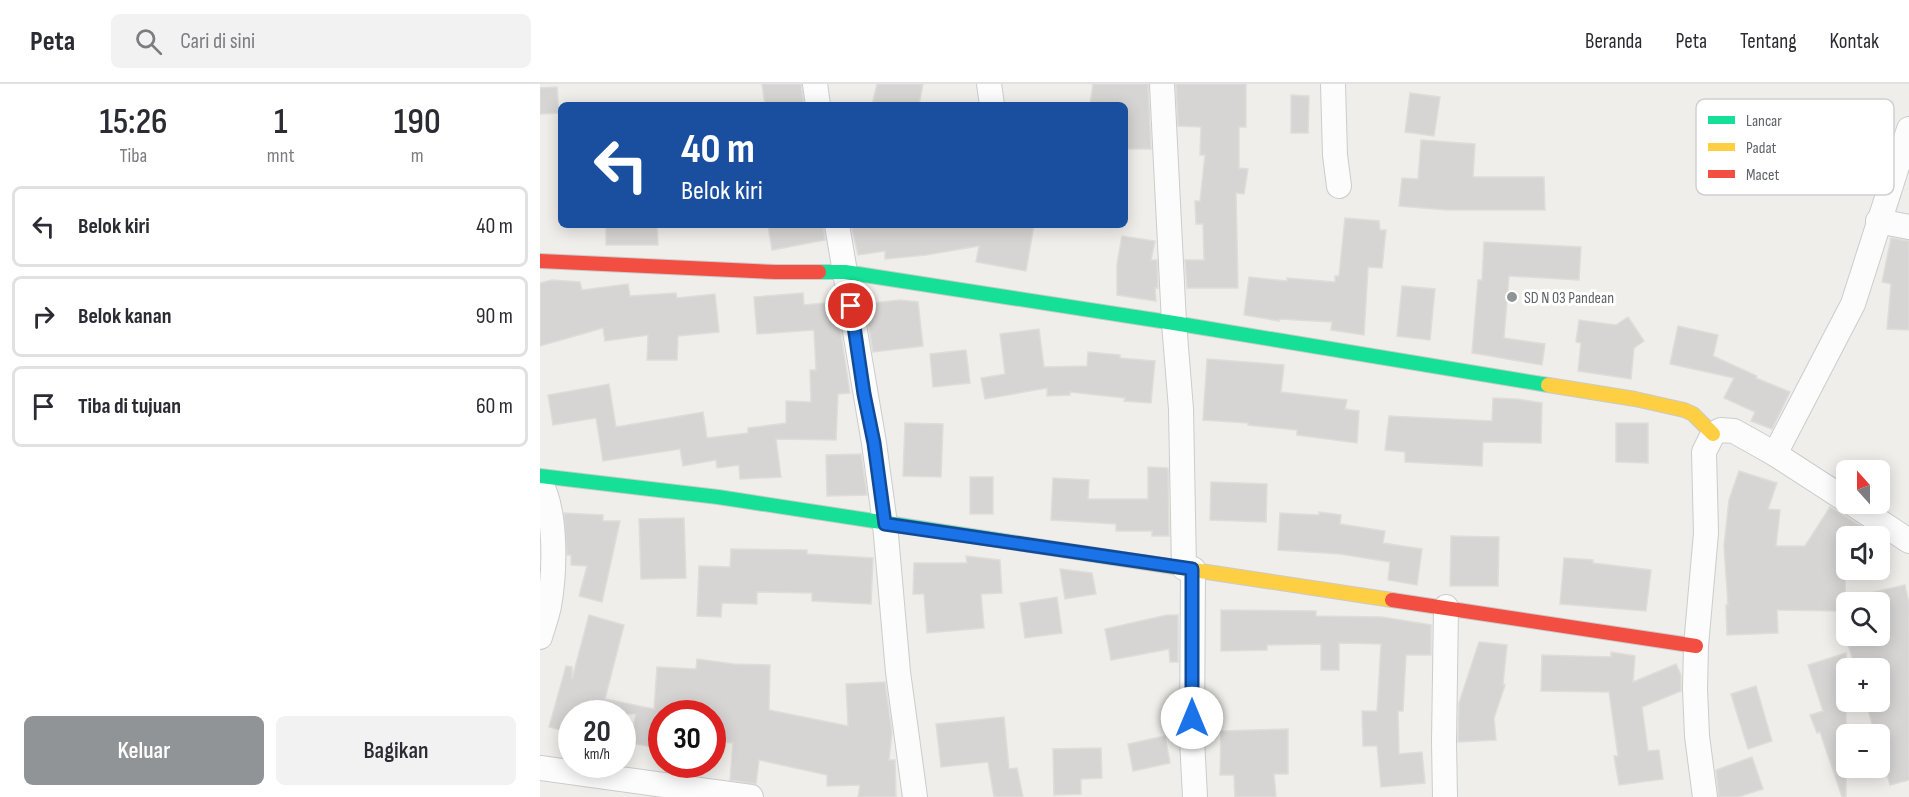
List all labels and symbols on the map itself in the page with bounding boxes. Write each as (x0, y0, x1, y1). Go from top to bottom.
legend (1696, 99, 1894, 195)
text: Lancar (1746, 112, 1782, 131)
text: Padat (1746, 139, 1777, 158)
text: Macet (1746, 166, 1779, 185)
pin (825, 280, 876, 331)
place label: SD N 03 Pandean (1524, 289, 1614, 308)
marker: SD N 03 Pandean (1505, 290, 1519, 304)
north arrow (1836, 460, 1890, 514)
position arrow (1160, 686, 1224, 750)
speed limit sign: 30 (648, 700, 726, 778)

